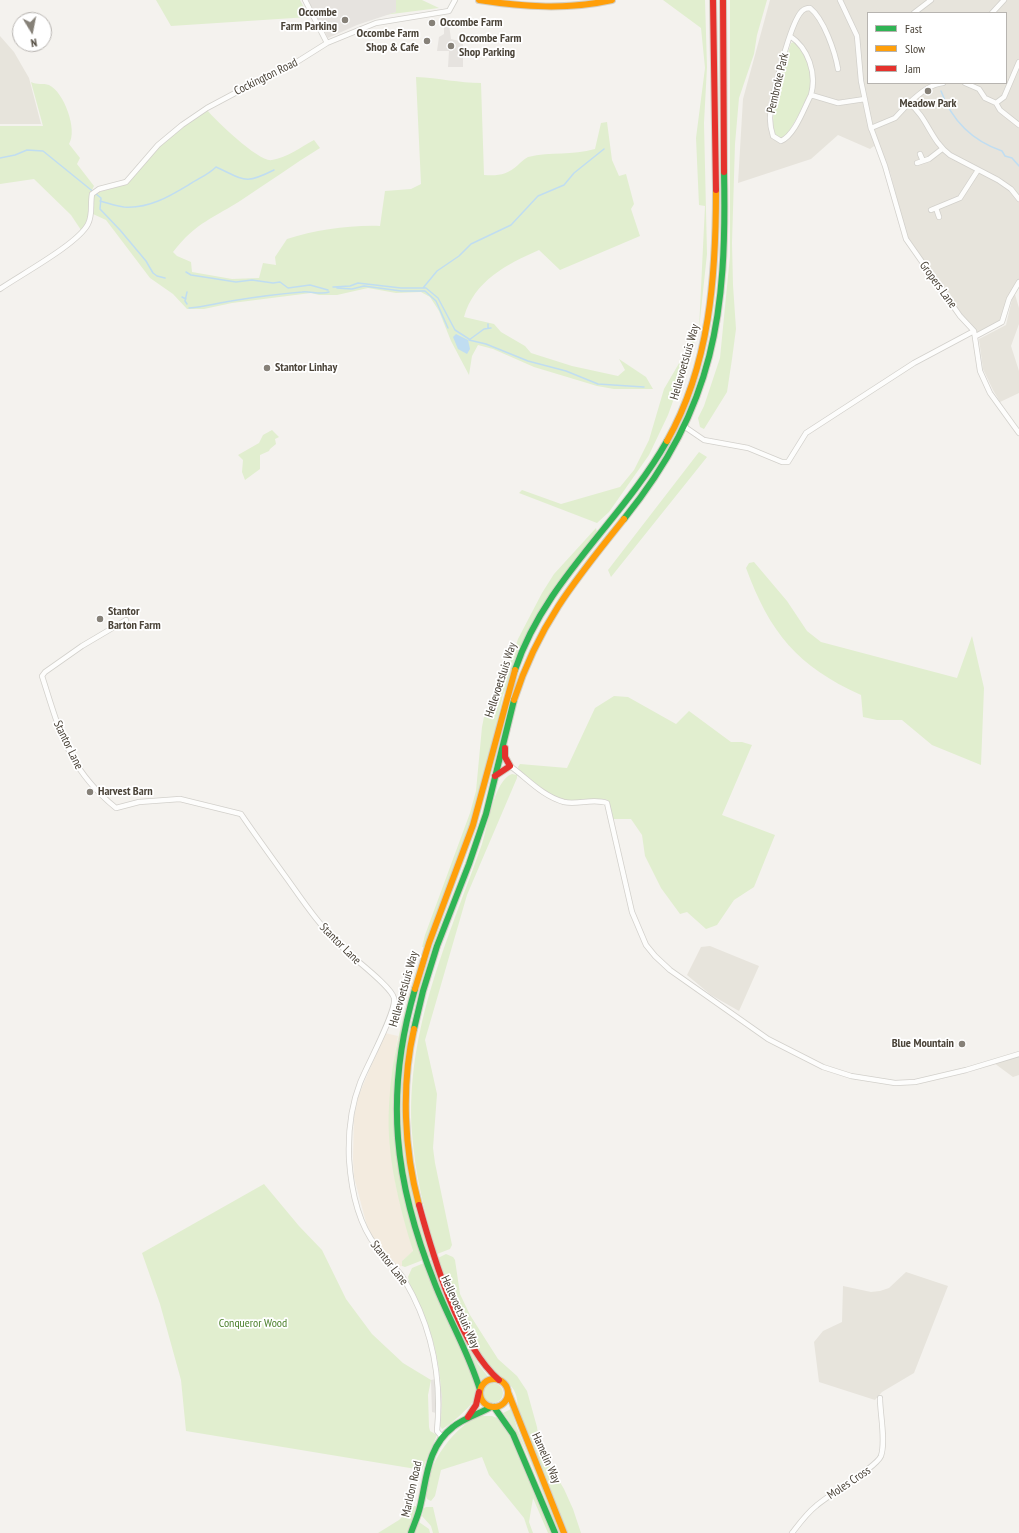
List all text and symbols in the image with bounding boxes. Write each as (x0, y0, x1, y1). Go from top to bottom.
place label: Occombe Farm Parking (281, 6, 337, 34)
north arrow (12, 12, 52, 52)
legend (867, 12, 1007, 84)
marker: Occombe Farm Parking (340, 15, 350, 25)
place label: Occombe Farm (440, 16, 502, 30)
marker: Occombe Farm (427, 18, 437, 28)
text: Fast (905, 21, 922, 36)
place label: Occombe Farm Shop & Cafe (357, 27, 419, 55)
place label: Occombe Farm Shop Parking (459, 32, 521, 60)
text: N (30, 35, 38, 50)
marker: Occombe Farm Shop & Cafe (422, 36, 432, 46)
marker: Occombe Farm Shop Parking (446, 41, 456, 51)
text: Slow (905, 41, 925, 56)
street label: Pembroke Park (764, 51, 792, 115)
street label: Cockington Road (232, 55, 300, 99)
text: Jam (905, 61, 921, 76)
marker: Meadow Park (923, 86, 933, 96)
place label: Meadow Park (899, 97, 957, 111)
street label: Gropers Lane (916, 259, 960, 311)
street label: Hellevoetsluis Way (667, 322, 703, 402)
place label: Stantor Linhay (275, 361, 337, 375)
marker: Stantor Linhay (262, 363, 272, 373)
place label: Stantor Barton Farm (108, 605, 161, 633)
marker: Stantor Barton Farm (95, 614, 105, 624)
street label: Hellevoetsluis Way (482, 641, 520, 719)
street label: Stantor Lane (50, 718, 86, 772)
place label: Harvest Barn (98, 785, 153, 799)
marker: Harvest Barn (85, 787, 95, 797)
street label: Stantor Lane (316, 920, 364, 968)
street label: Hellevoetsluis Way (386, 949, 422, 1029)
place label: Blue Mountain (892, 1037, 954, 1051)
marker: Blue Mountain (957, 1039, 967, 1049)
street label: Stantor Lane (367, 1238, 411, 1288)
street label: Hellevoetsluis Way (438, 1273, 482, 1351)
park label: Conqueror Wood (219, 1317, 287, 1331)
street label: Hamelin Way (528, 1430, 564, 1486)
street label: Marldon Road (399, 1460, 425, 1518)
street label: Moles Cross (825, 1463, 873, 1503)

